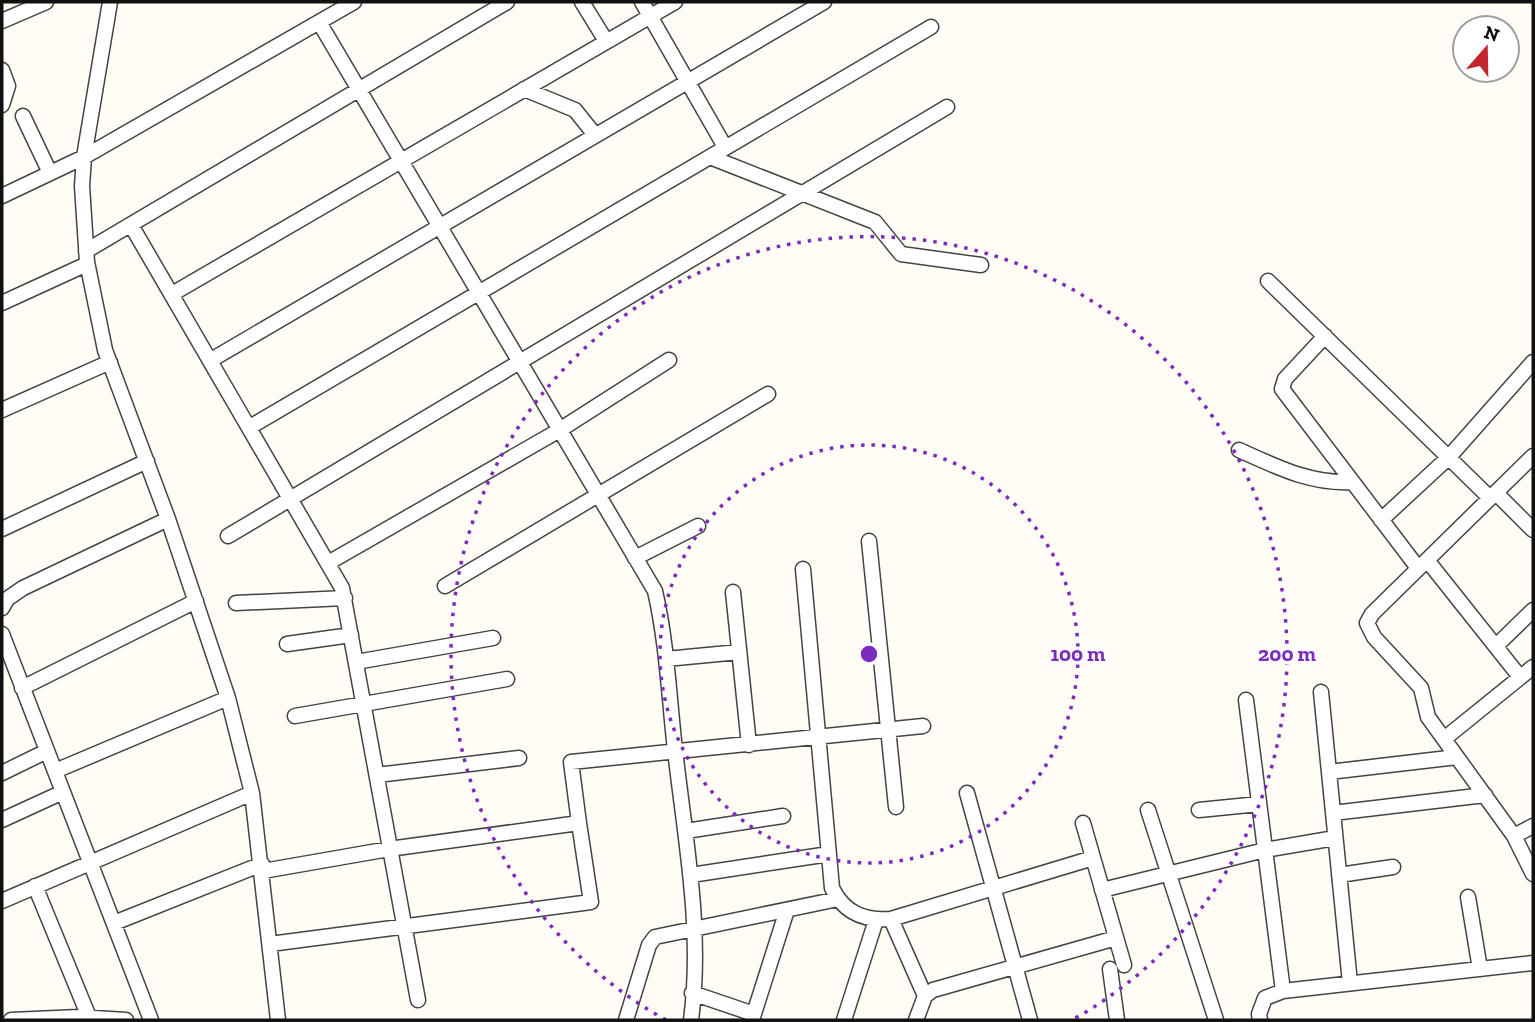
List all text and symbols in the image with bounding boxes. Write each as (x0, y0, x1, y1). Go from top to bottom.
north arrow (1451, 14, 1521, 84)
text: N (1481, 20, 1502, 47)
text: 100 m (1051, 641, 1106, 666)
text: 200 m (1258, 641, 1316, 666)
centre of rings (857, 642, 881, 666)

